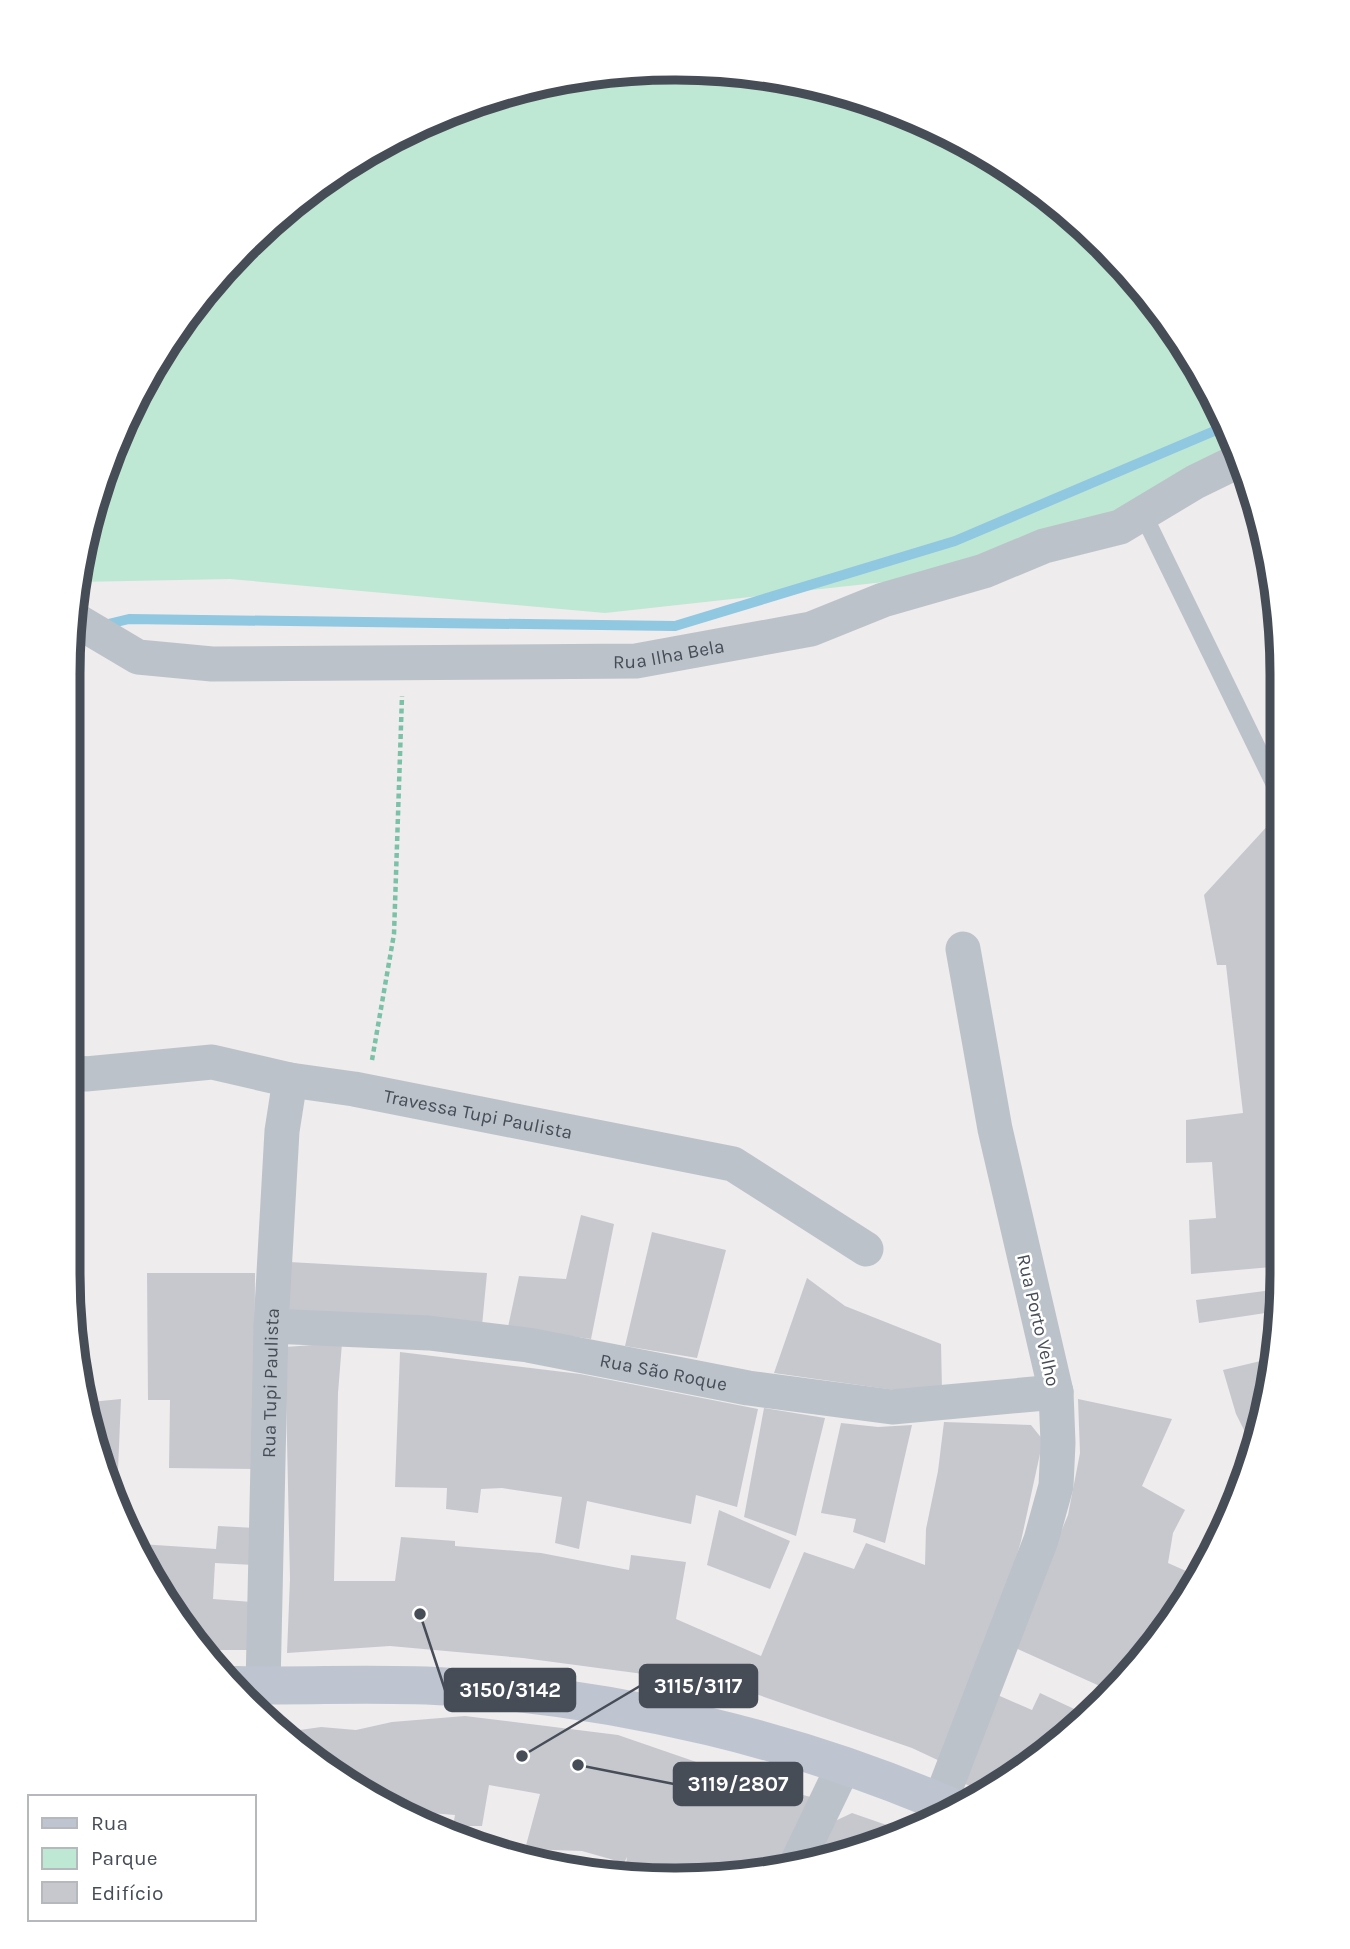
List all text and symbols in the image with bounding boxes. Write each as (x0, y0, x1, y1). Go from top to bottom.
street label: Rua Ilha Bela (613, 635, 726, 673)
street label: Travessa Tupi Paulista (382, 1085, 574, 1144)
street label: Rua Porto Velho (1012, 1252, 1064, 1388)
street label: Rua Tupi Paulista (258, 1307, 284, 1458)
street label: Rua São Roque (598, 1349, 729, 1396)
callout: 3115/3117 (640, 1665, 757, 1707)
callout: 3150/3142 (445, 1669, 575, 1711)
text: 3115/3117 (654, 1674, 743, 1698)
text: 3150/3142 (459, 1678, 561, 1702)
callout: 3119/2807 (674, 1763, 802, 1805)
text: 3119/2807 (688, 1772, 789, 1796)
legend (28, 1795, 256, 1921)
text: Rua (91, 1811, 128, 1835)
text: Parque (91, 1846, 158, 1870)
text: Edifício (91, 1881, 164, 1905)

